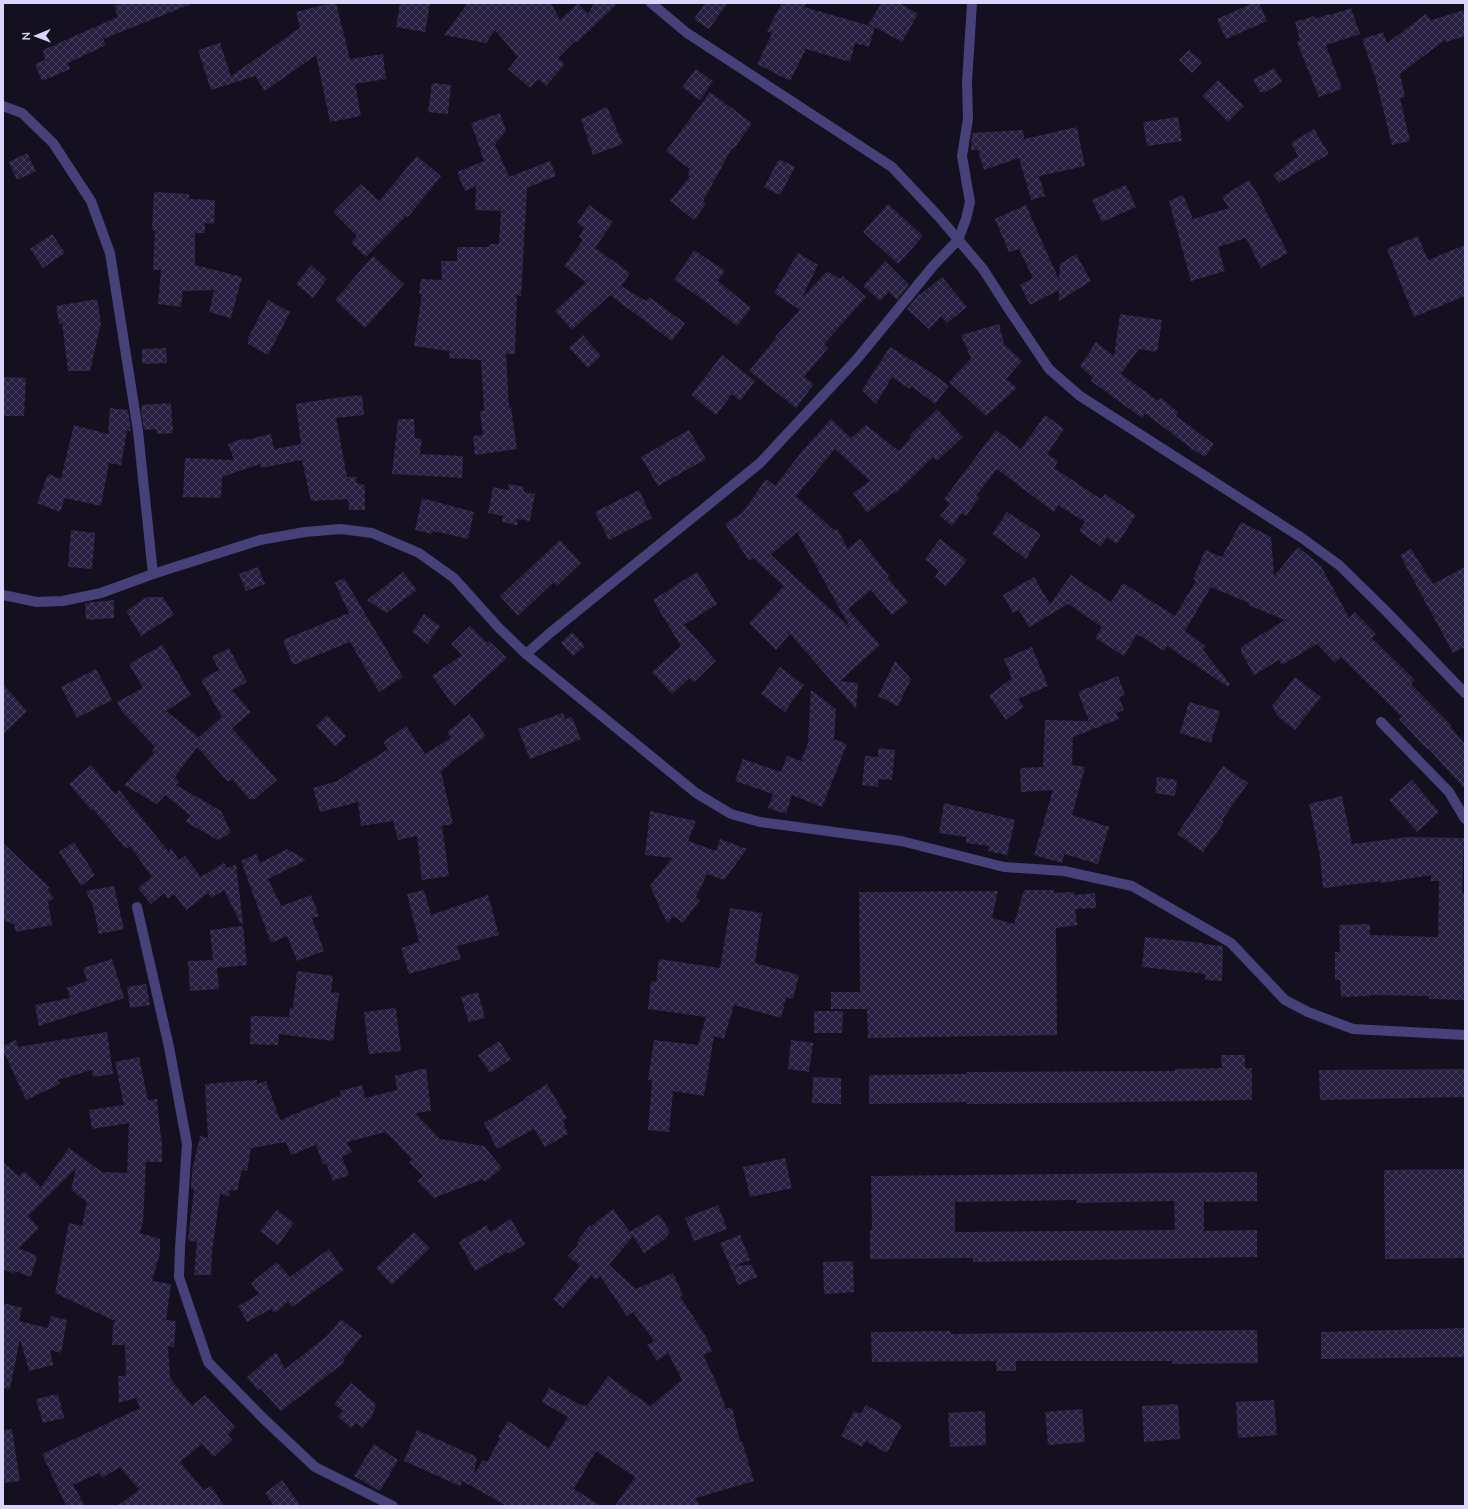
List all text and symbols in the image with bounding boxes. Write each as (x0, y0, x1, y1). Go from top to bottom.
north arrow (16, 16, 56, 56)
text: N (19, 32, 33, 40)

